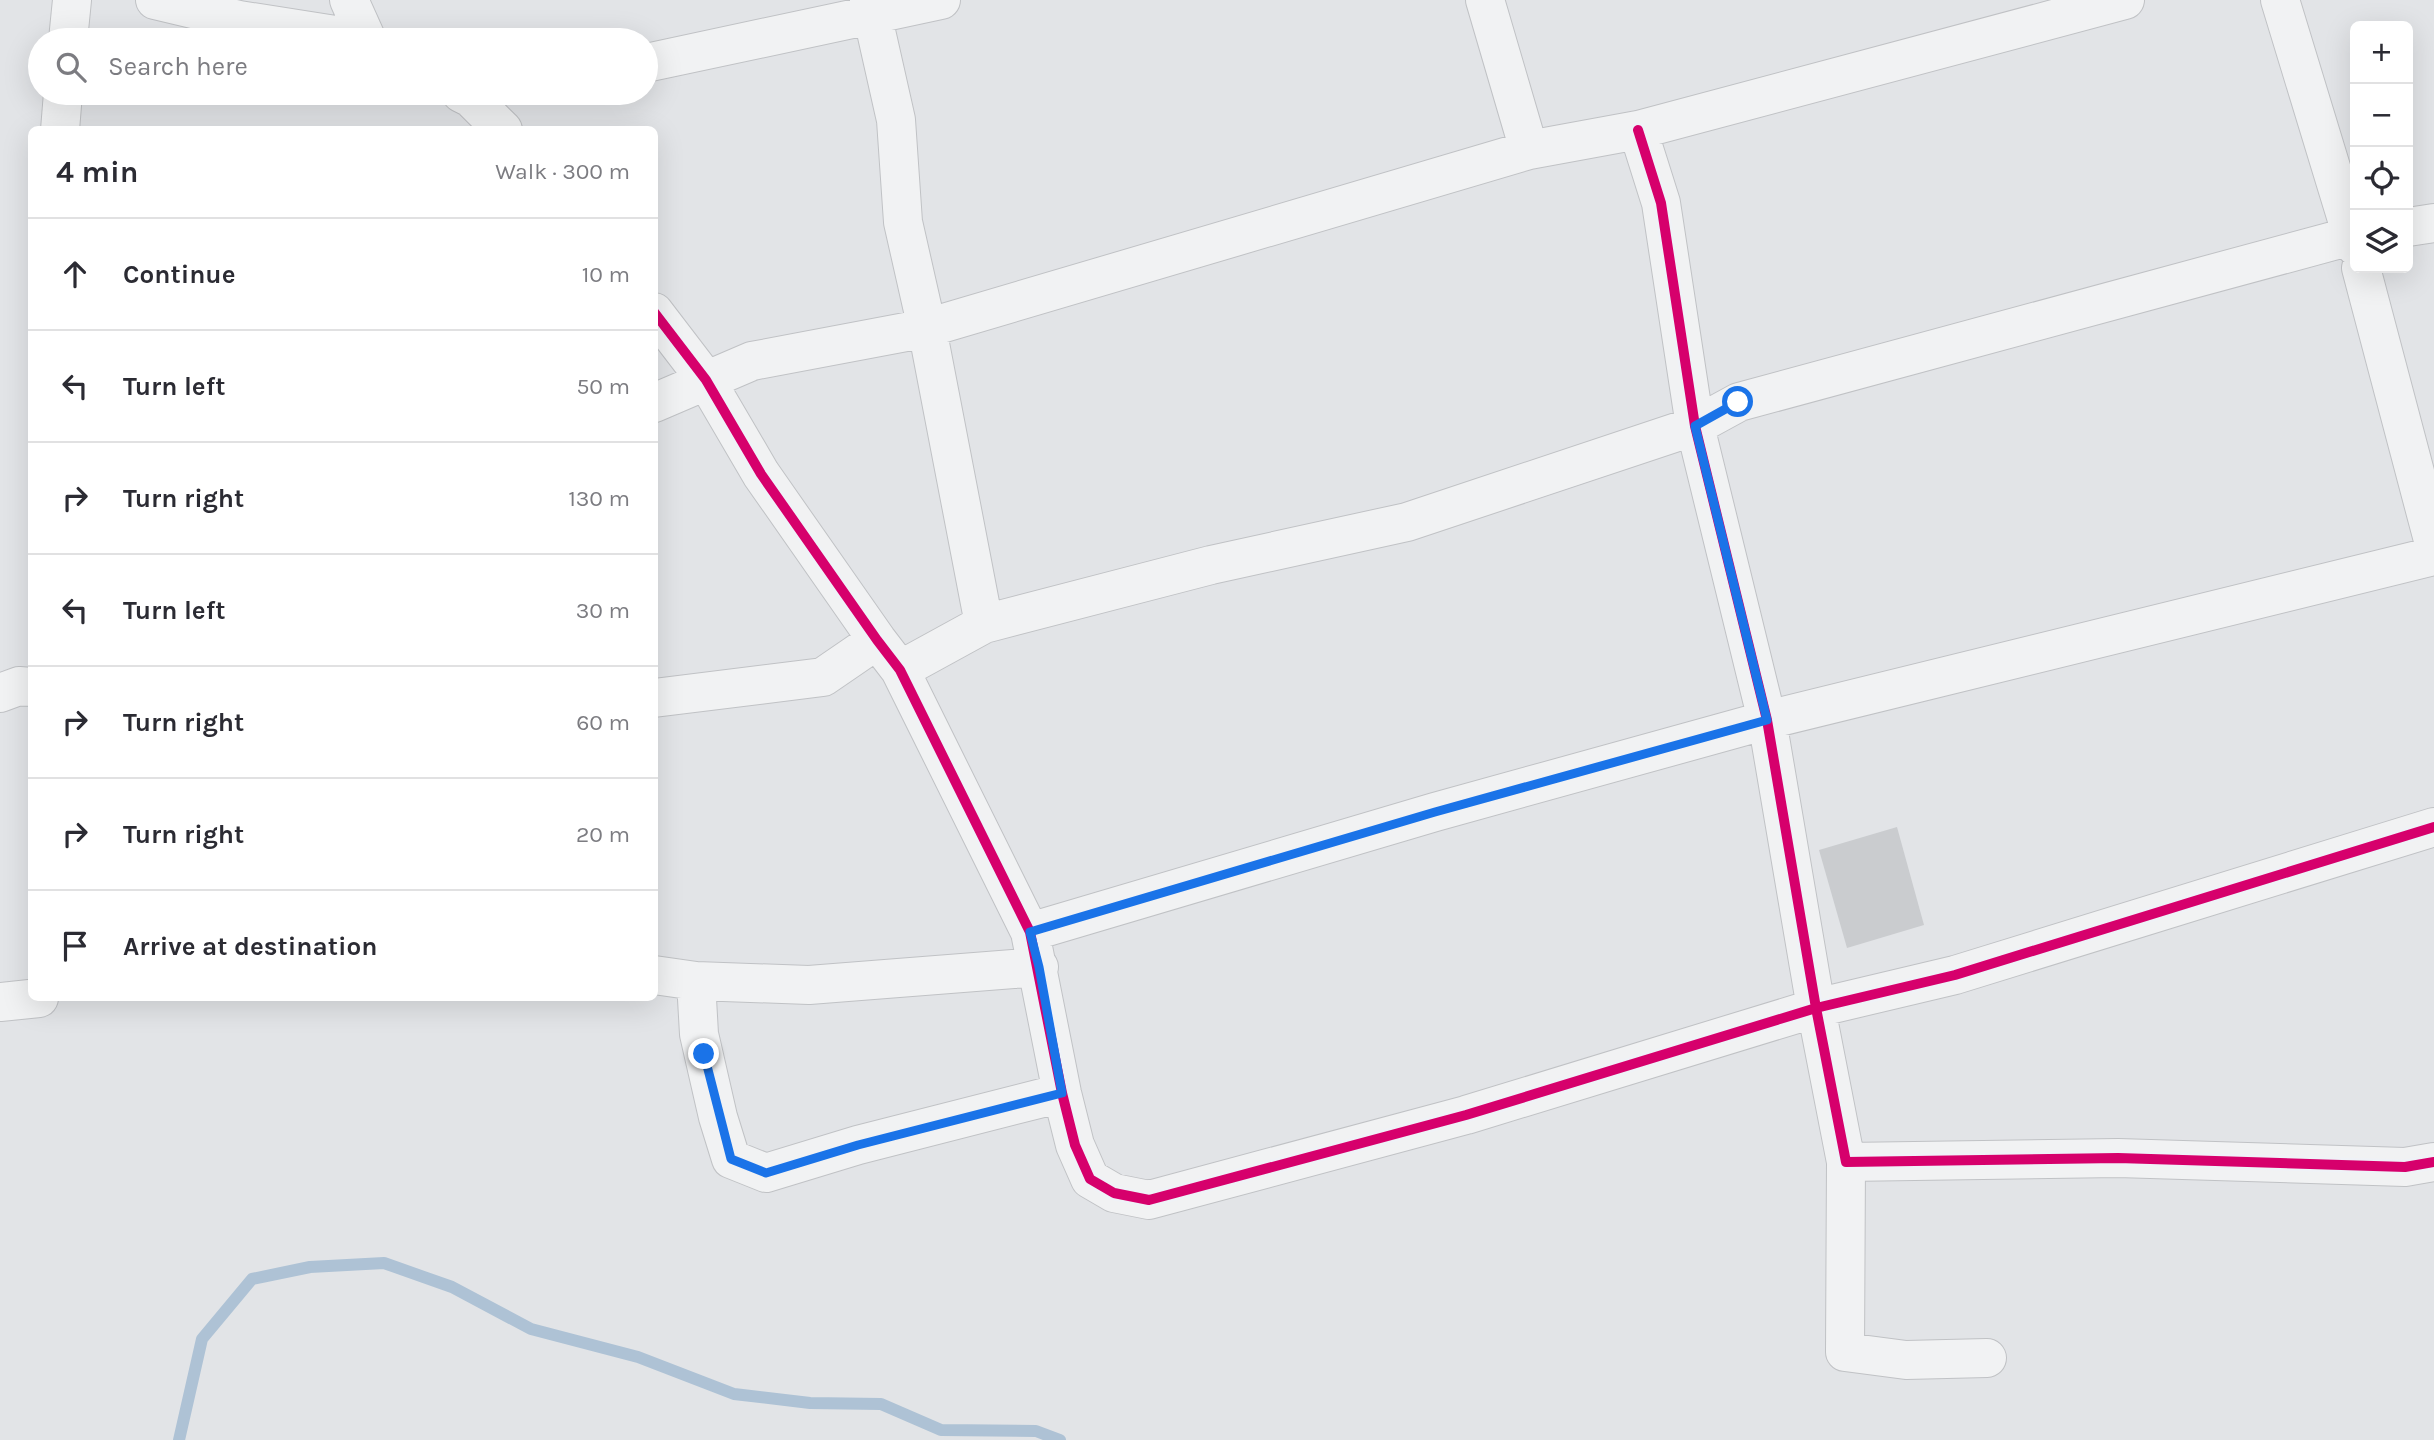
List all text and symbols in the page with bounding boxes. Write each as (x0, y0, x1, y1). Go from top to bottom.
map controls (2350, 21, 2413, 273)
button: + (2350, 21, 2413, 84)
search box (28, 28, 658, 105)
icon: search (52, 48, 90, 86)
text: Search here (108, 51, 248, 82)
button: − (2350, 84, 2413, 147)
button: locate (2350, 147, 2413, 210)
text: 4 min (56, 154, 138, 190)
text: Walk · 300 m (495, 158, 630, 185)
button: layers (2350, 210, 2413, 273)
icon: ahead (56, 255, 94, 293)
text: Continue (123, 259, 235, 290)
text: 10 m (582, 261, 630, 288)
icon: left (56, 367, 94, 405)
text: Turn left (123, 371, 225, 402)
text: 50 m (576, 373, 630, 400)
route start (1722, 386, 1753, 417)
icon: right (56, 479, 94, 517)
text: Turn right (123, 483, 244, 514)
text: 130 m (568, 485, 630, 512)
icon: left (56, 591, 94, 629)
text: Turn left (123, 595, 225, 626)
text: 30 m (576, 597, 630, 624)
icon: right (56, 703, 94, 741)
text: Turn right (123, 707, 244, 738)
text: 60 m (576, 709, 630, 736)
icon: right (56, 815, 94, 853)
text: Turn right (123, 819, 244, 850)
text: 20 m (576, 821, 630, 848)
icon: arrive (56, 927, 94, 965)
text: Arrive at destination (123, 931, 377, 962)
route end (688, 1038, 719, 1069)

